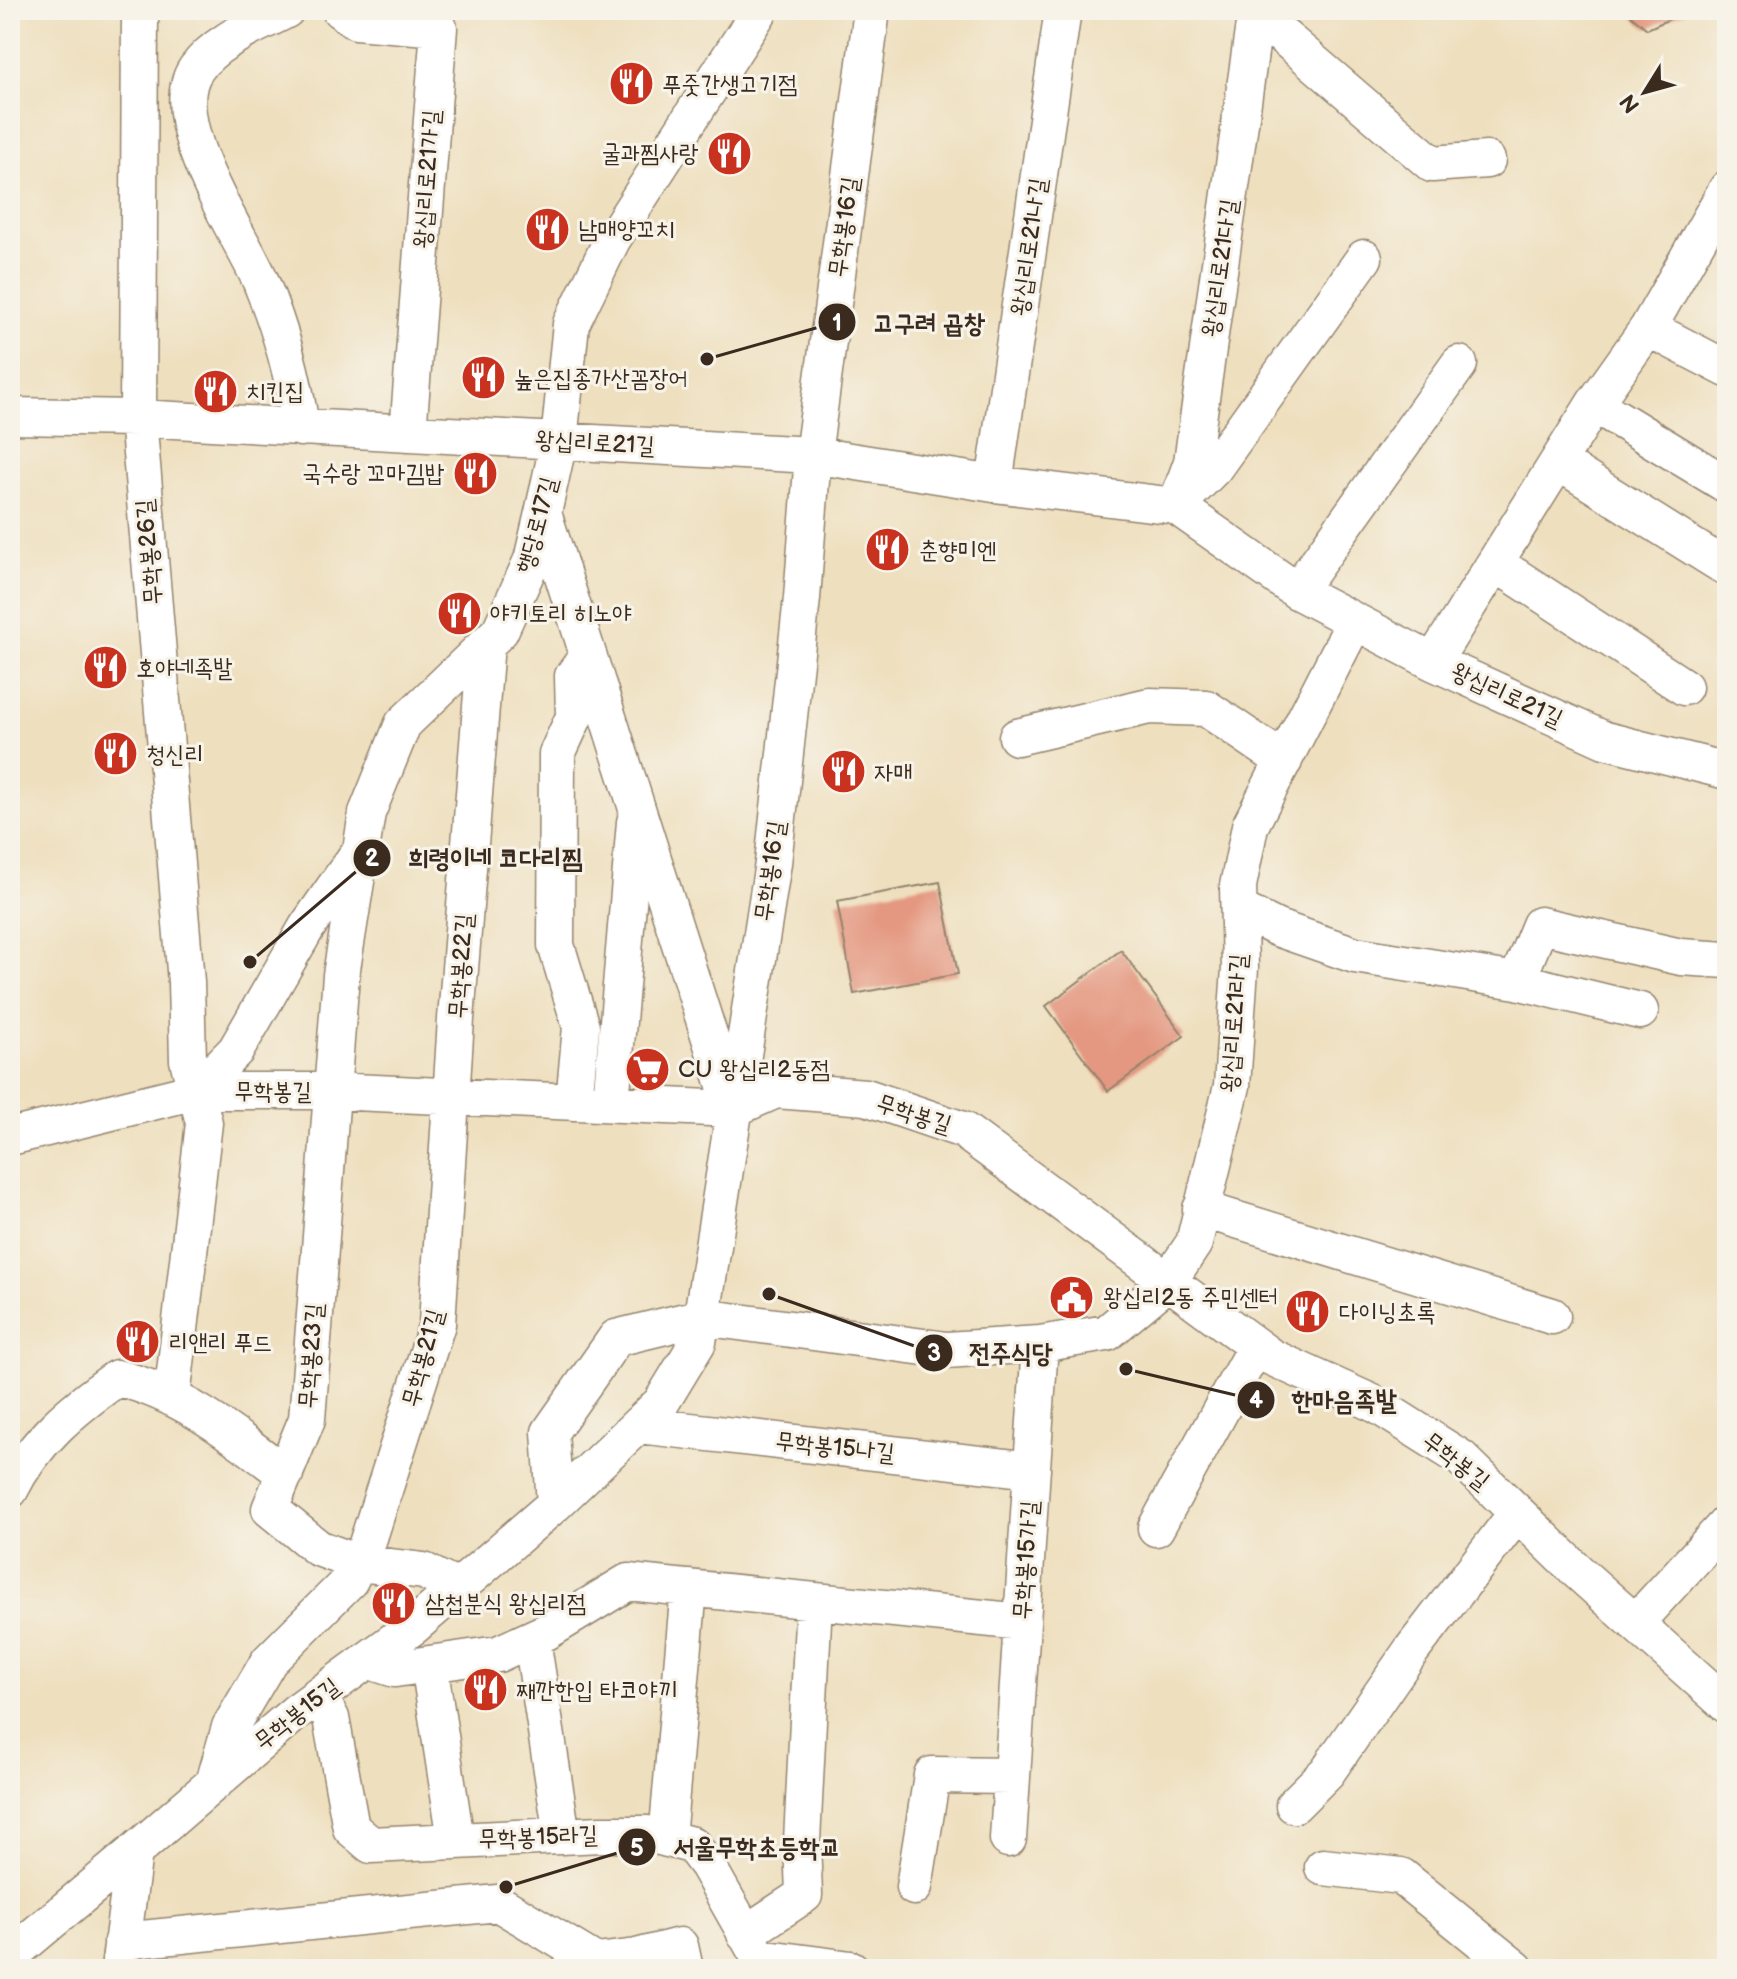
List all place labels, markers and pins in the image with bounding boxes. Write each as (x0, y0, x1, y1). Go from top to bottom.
restaurant icon: 푸줏간생고기점 (607, 60, 655, 108)
place label: 푸줏간생고기점 (662, 70, 797, 99)
restaurant icon: 굴과찜사랑 (705, 129, 753, 177)
place label: 굴과찜사랑 (601, 139, 699, 168)
restaurant icon: 남매양꼬치 (523, 205, 571, 253)
place label: 남매양꼬치 (578, 215, 675, 244)
callout: 고구려 곱창 (817, 297, 1000, 347)
restaurant icon: 높은집종가산꼼장어 (459, 354, 507, 402)
place label: 높은집종가산꼼장어 (514, 364, 688, 393)
restaurant icon: 치킨집 (191, 367, 239, 415)
place label: 치킨집 (246, 377, 304, 406)
restaurant icon: 국수랑 꼬마김밥 (451, 449, 499, 497)
place label: 국수랑 꼬마김밥 (302, 459, 445, 488)
restaurant icon: 춘향미엔 (864, 526, 912, 574)
place label: 춘향미엔 (919, 536, 996, 565)
restaurant icon: 야키토리 히노야 (435, 589, 483, 637)
place label: 야키토리 히노야 (490, 599, 632, 628)
restaurant icon: 호야네족발 (81, 644, 129, 692)
place label: 호야네족발 (136, 654, 233, 683)
restaurant icon: 청신리 (91, 730, 139, 778)
place label: 청신리 (146, 740, 204, 769)
restaurant icon: 자매 (819, 748, 867, 796)
place label: 자매 (874, 758, 913, 787)
callout: 희령이네 코다리찜 (352, 833, 598, 883)
supermarket icon: CU 왕십리2동점 (623, 1045, 671, 1093)
place label: CU 왕십리2동점 (678, 1055, 830, 1084)
public building icon: 왕십리2동 주민센터 (1048, 1273, 1096, 1321)
place label: 왕십리2동 주민센터 (1103, 1283, 1278, 1312)
restaurant icon: 다이닝초록 (1284, 1288, 1332, 1336)
place label: 다이닝초록 (1339, 1298, 1436, 1327)
restaurant icon: 리앤리 푸드 (114, 1318, 162, 1366)
place label: 리앤리 푸드 (169, 1328, 272, 1357)
callout: 전주식당 (914, 1328, 1069, 1378)
callout: 한마음족발 (1236, 1375, 1412, 1425)
restaurant icon: 삼첩분식 왕십리점 (370, 1579, 418, 1627)
place label: 삼첩분식 왕십리점 (425, 1589, 586, 1618)
restaurant icon: 째깐한입 타코야끼 (461, 1666, 509, 1714)
place label: 째깐한입 타코야끼 (516, 1676, 677, 1705)
callout: 서울무학초등학교 (617, 1822, 856, 1872)

